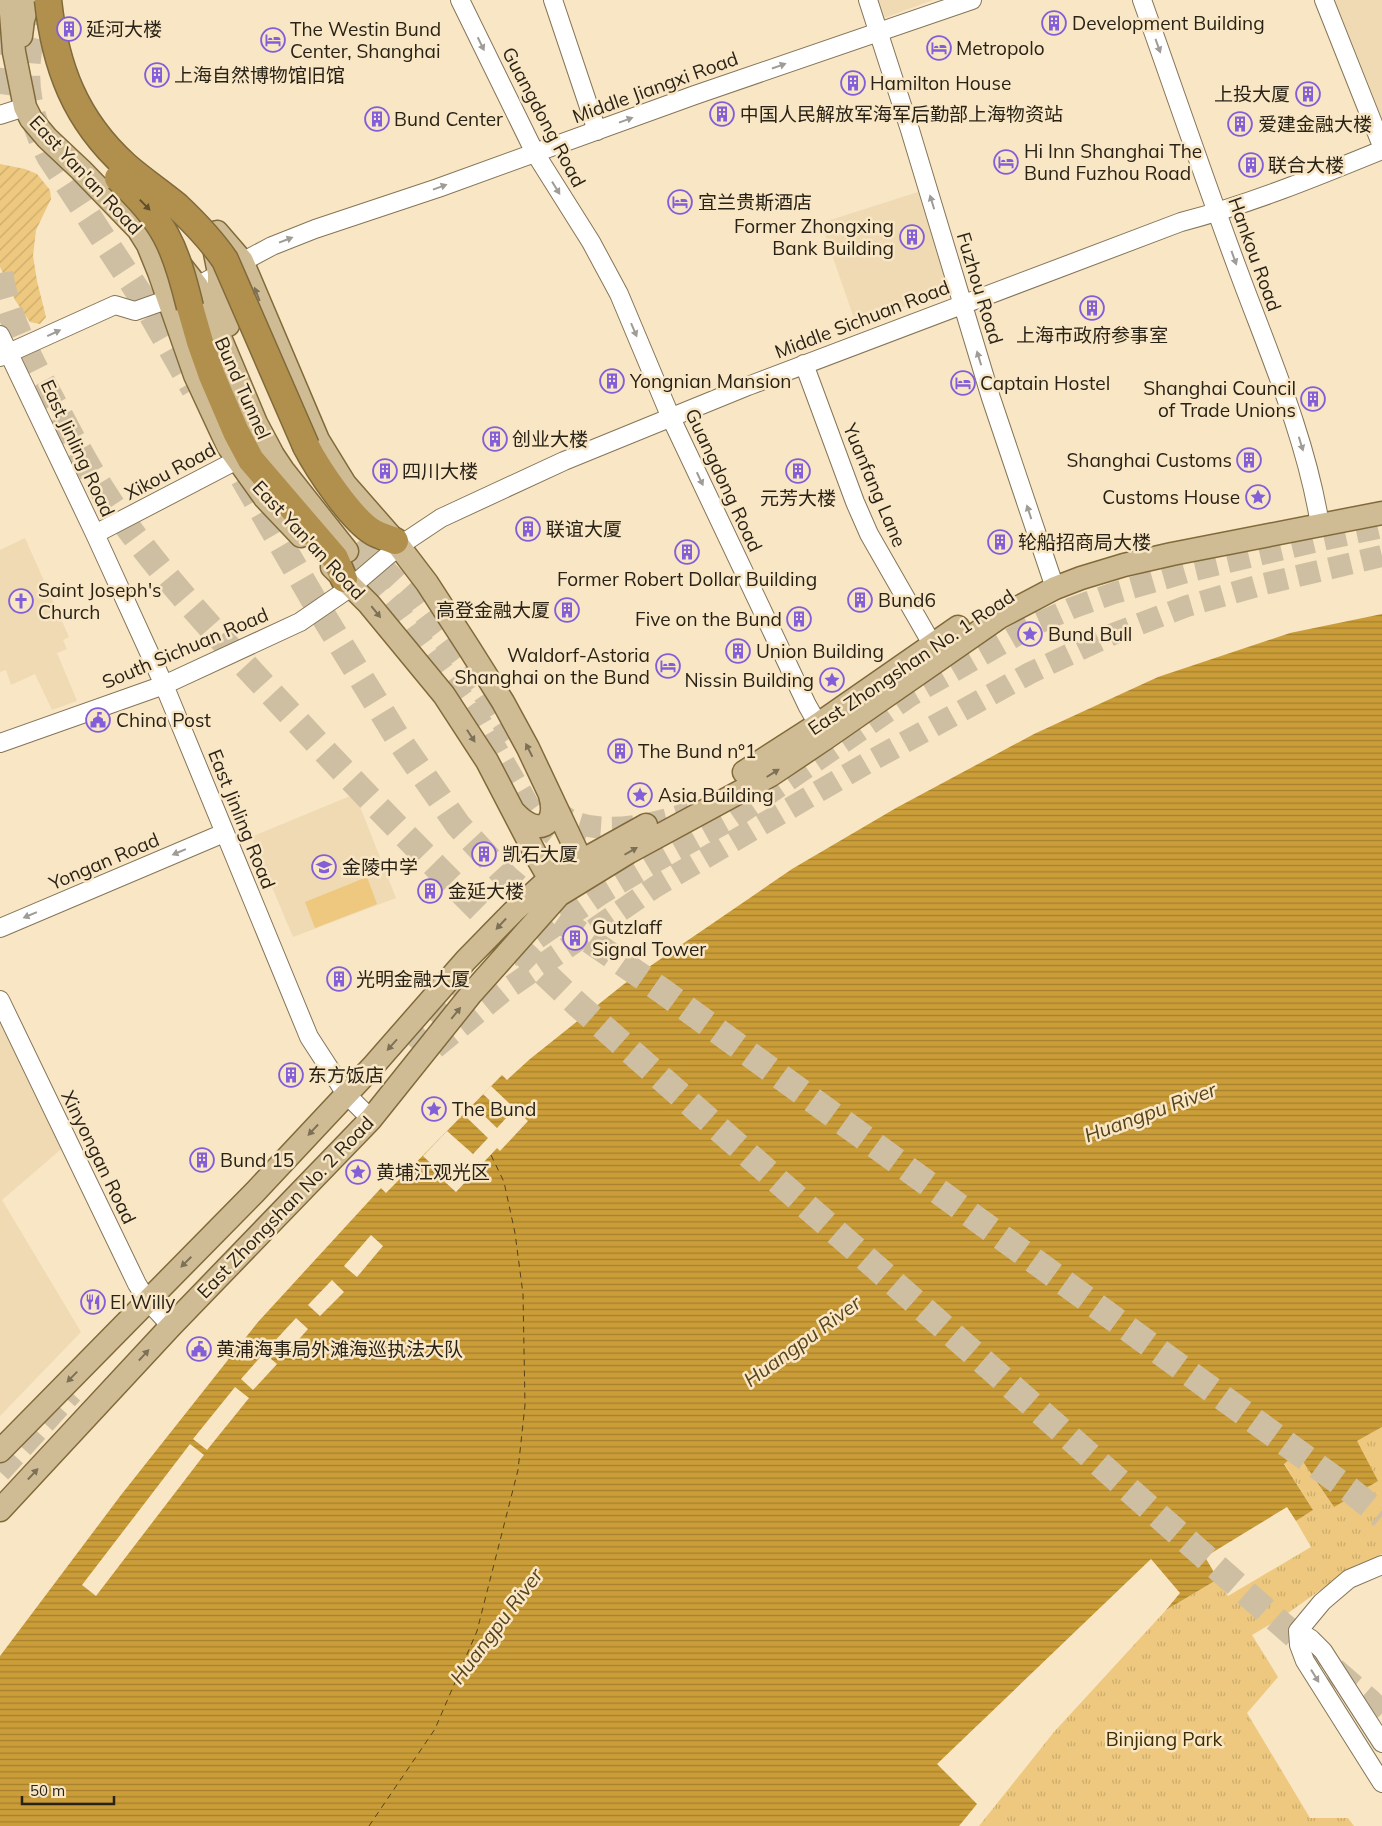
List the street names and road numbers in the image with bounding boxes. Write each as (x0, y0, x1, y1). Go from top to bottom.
street label: Guangdong Road (497, 43, 591, 191)
street label: Middle Jiangxi Road (569, 46, 741, 128)
street label: East Yan'an Road (25, 110, 147, 240)
street label: Hankou Road (1223, 194, 1287, 314)
street label: Fuzhou Road (952, 229, 1008, 347)
street label: Middle Sichuan Road (771, 275, 953, 363)
street label: Bund Tunnel (210, 333, 276, 443)
street label: East Jinling Road (36, 376, 120, 520)
street label: Guangdong Road (680, 405, 768, 555)
street label: Yuanfang Lane (838, 419, 912, 551)
street label: Xikou Road (120, 437, 220, 505)
street label: East Yan'an Road (248, 475, 370, 605)
street label: East Zhongshan No. 1 Road (803, 584, 1019, 740)
street label: South Sichuan Road (98, 602, 272, 694)
street label: East Jinling Road (203, 746, 281, 892)
street label: Yongan Road (44, 827, 163, 895)
street label: Xinyongan Road (56, 1086, 142, 1228)
street label: East Zhongshan No. 2 Road (192, 1111, 378, 1303)

